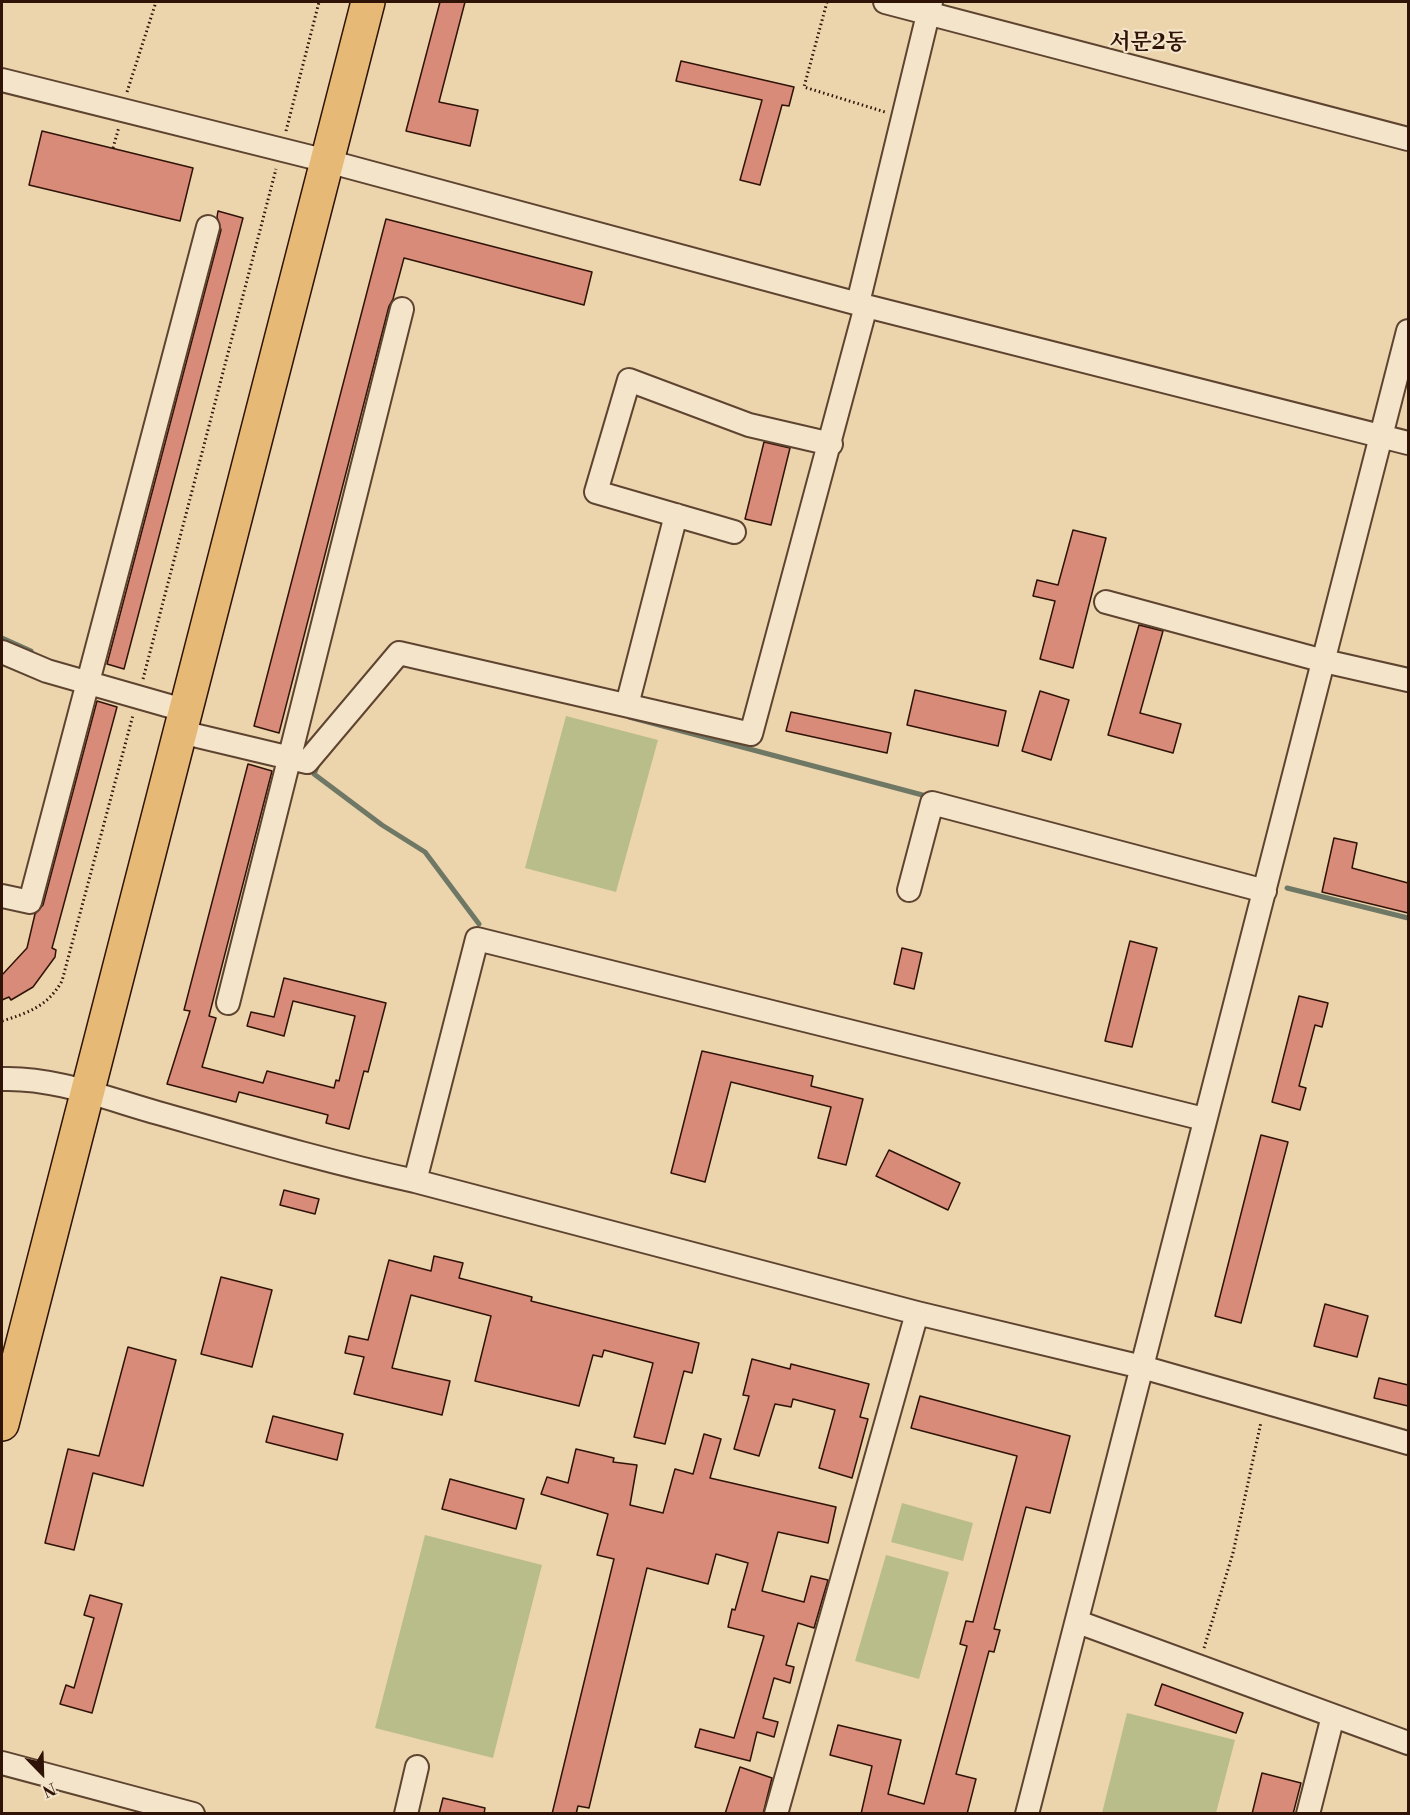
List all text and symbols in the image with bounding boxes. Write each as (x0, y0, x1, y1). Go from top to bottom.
district label: 서문2동 (1109, 31, 1187, 57)
north arrow (12, 1743, 72, 1803)
text: N (39, 1778, 59, 1801)

